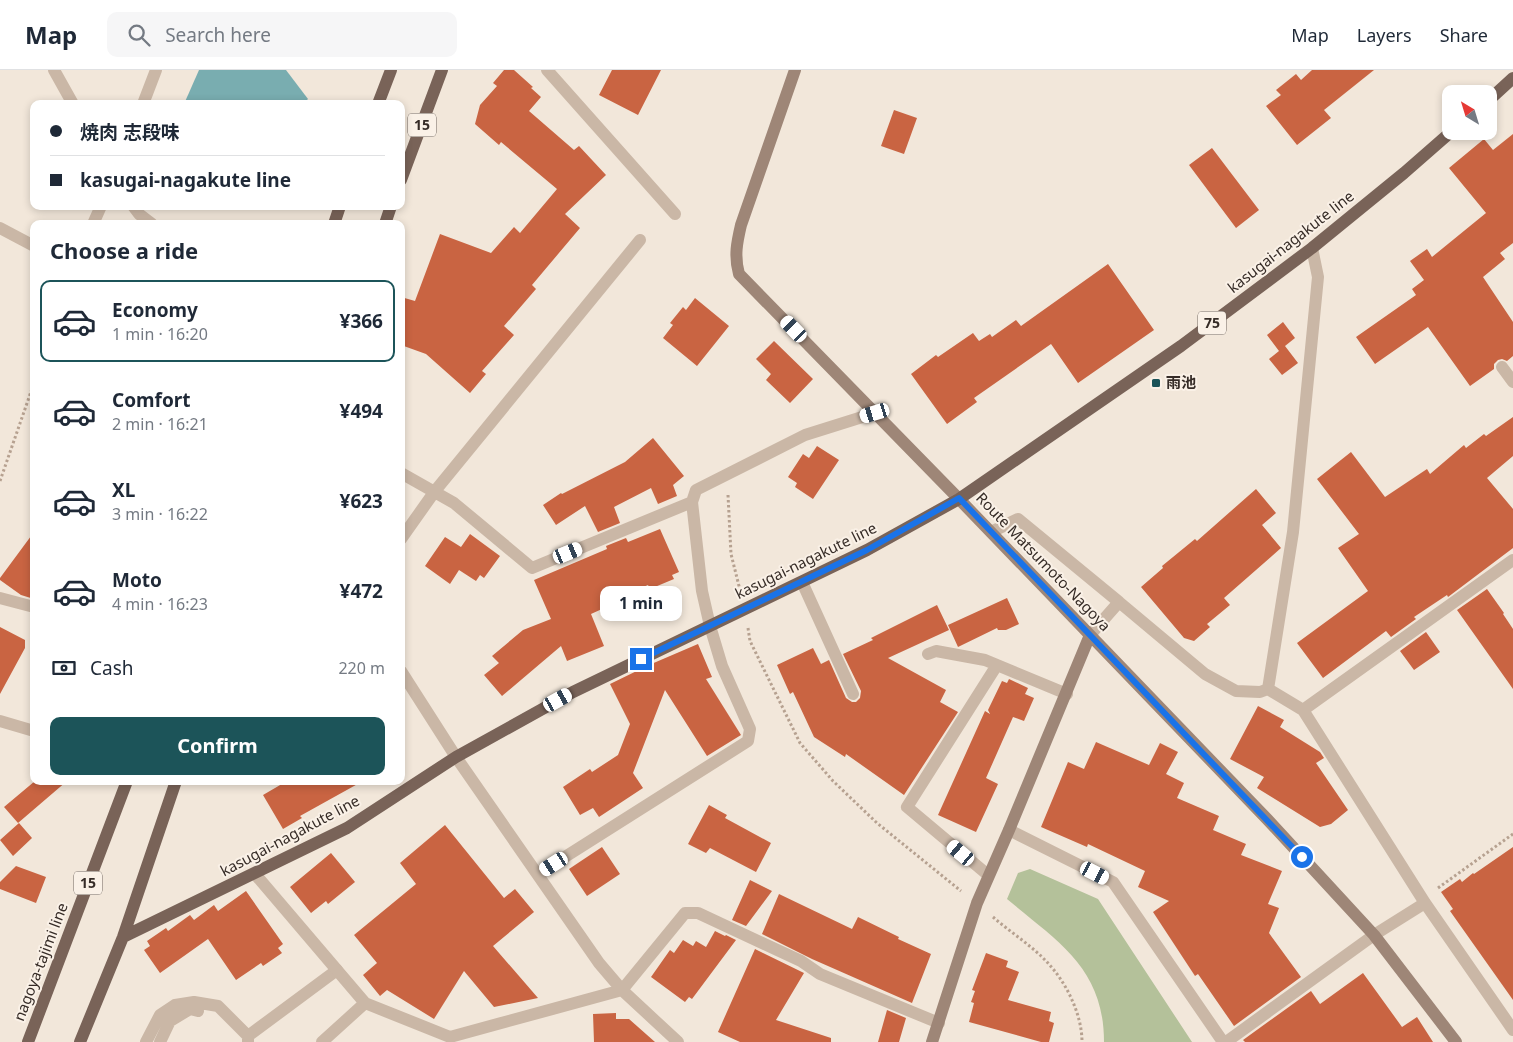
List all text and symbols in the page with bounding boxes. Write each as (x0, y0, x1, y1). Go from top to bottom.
search box (107, 12, 457, 57)
text: Map (25, 18, 77, 51)
icon: search (125, 21, 153, 49)
text: Search here (165, 22, 271, 48)
text: Map (1291, 23, 1329, 47)
text: Layers (1357, 23, 1412, 47)
text: Share (1440, 23, 1488, 47)
north arrow (1442, 85, 1498, 140)
map controls (1442, 85, 1497, 140)
road number: 15 (408, 114, 436, 136)
text: 焼肉 志段味 (80, 119, 180, 145)
text: kasugai-nagakute line (80, 167, 291, 193)
street label: kasugai-nagakute line (1223, 186, 1358, 297)
text: Choose a ride (50, 235, 198, 265)
text: Economy (112, 297, 198, 323)
icon: car (52, 299, 97, 344)
text: ¥366 (340, 308, 383, 334)
road number: 75 (1198, 312, 1226, 334)
car (778, 313, 809, 345)
text: 1 min · 16:20 (112, 323, 208, 345)
place label: 雨池 (1166, 372, 1196, 392)
marker: 雨池 (1150, 377, 1162, 389)
text: Comfort (112, 387, 191, 413)
icon: car (52, 389, 97, 434)
text: ¥494 (340, 398, 383, 424)
car (858, 401, 891, 425)
text: 2 min · 16:21 (112, 413, 208, 435)
text: XL (112, 477, 135, 503)
icon: car (52, 479, 97, 524)
text: ¥623 (340, 488, 383, 514)
street label: Route Matsumoto-Nagoya (972, 488, 1115, 635)
text: 3 min · 16:22 (112, 503, 208, 525)
street label: kasugai-nagakute line (731, 517, 880, 603)
car (551, 540, 584, 566)
text: Moto (112, 567, 162, 593)
icon: car (52, 569, 97, 614)
text: ¥472 (340, 578, 383, 604)
callout: 1 min (600, 586, 682, 622)
text: 1 min (619, 592, 663, 614)
text: 4 min · 16:23 (112, 593, 208, 615)
route end (630, 648, 652, 670)
icon: cash (50, 654, 78, 682)
text: Cash (90, 655, 134, 681)
text: 220 m (338, 657, 385, 679)
car (541, 686, 574, 714)
button: Confirm (50, 717, 385, 775)
street label: kasugai-nagakute line (216, 790, 363, 880)
car (944, 838, 977, 868)
route start (1291, 846, 1313, 868)
car (537, 850, 570, 878)
car (1078, 860, 1111, 886)
road number: 15 (74, 871, 102, 894)
street label: nagoya-tajimi line (8, 900, 72, 1024)

